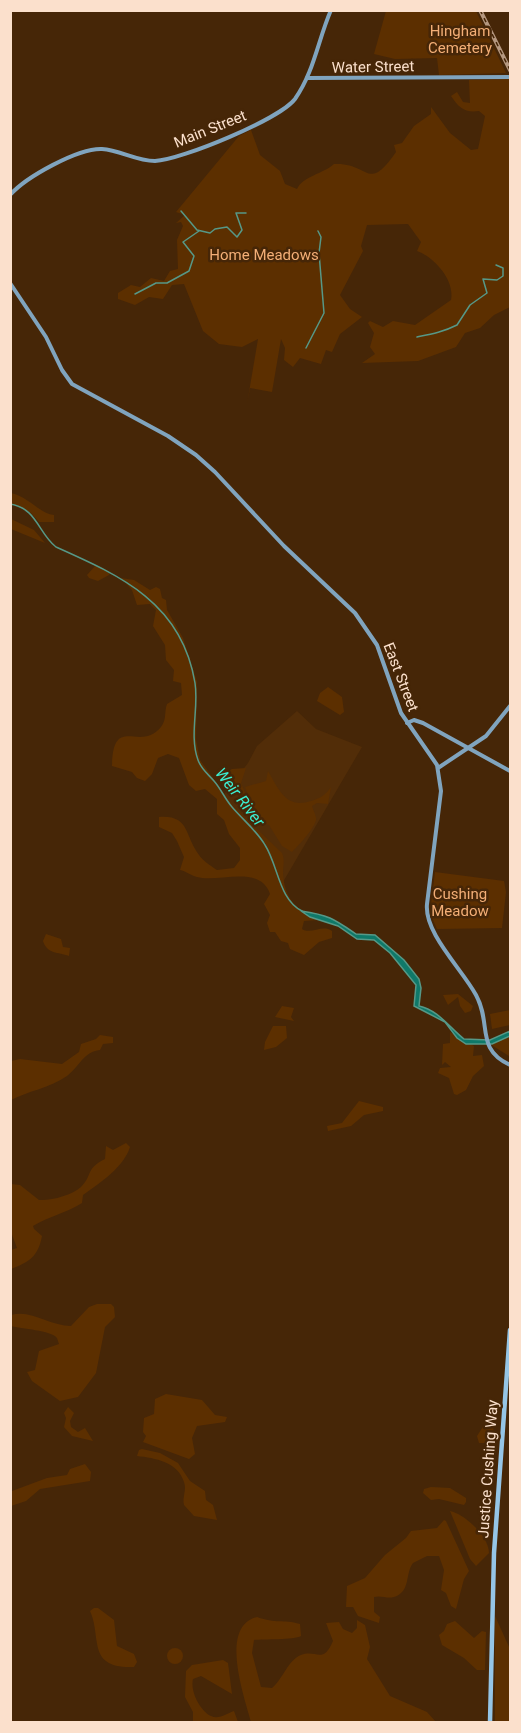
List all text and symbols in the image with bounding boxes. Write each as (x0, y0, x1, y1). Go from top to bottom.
park label: Hingham Cemetery (428, 22, 492, 57)
street label: Water Street (332, 57, 414, 77)
street label: Main Street (171, 106, 249, 152)
park label: Home Meadows (209, 246, 319, 264)
street label: East Street (380, 640, 422, 714)
water label: Weir River (211, 764, 269, 831)
park label: Cushing Meadow (431, 885, 489, 920)
street label: Justice Cushing Way (474, 1399, 502, 1539)

